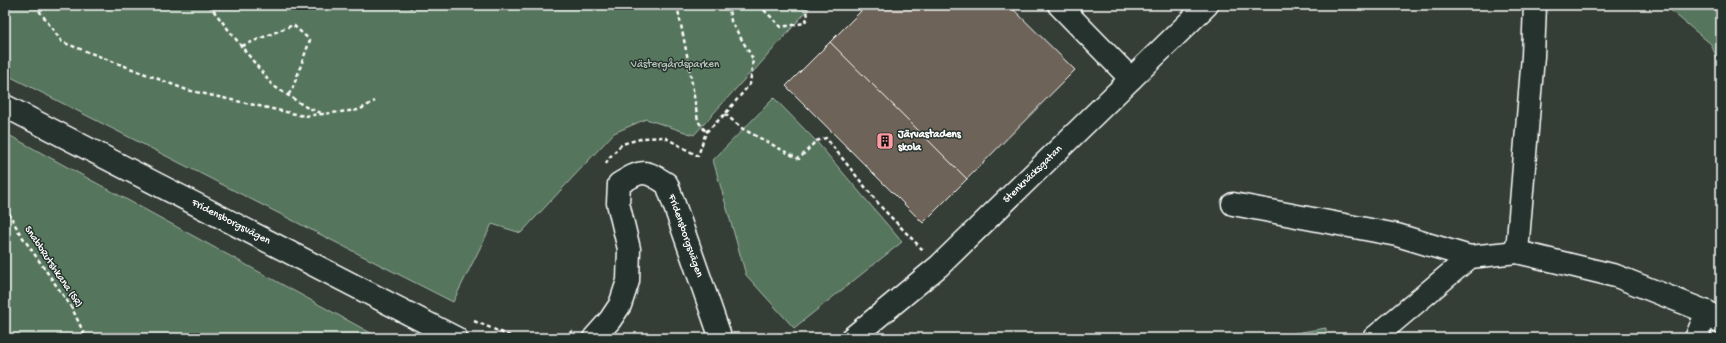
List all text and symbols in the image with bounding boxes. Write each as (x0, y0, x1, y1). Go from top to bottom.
park label: Västergårdsparken (630, 58, 720, 71)
place label: Järvastadens skola (897, 128, 962, 154)
building icon: Järvastadens skola (875, 131, 895, 151)
street label: Stenknäcksgatan (1001, 143, 1065, 206)
street label: Fridensborgsvägen (665, 192, 705, 280)
street label: Fridensborgsvägen (188, 196, 273, 248)
street label: SnabbRutshkana (SR) (21, 224, 85, 310)

